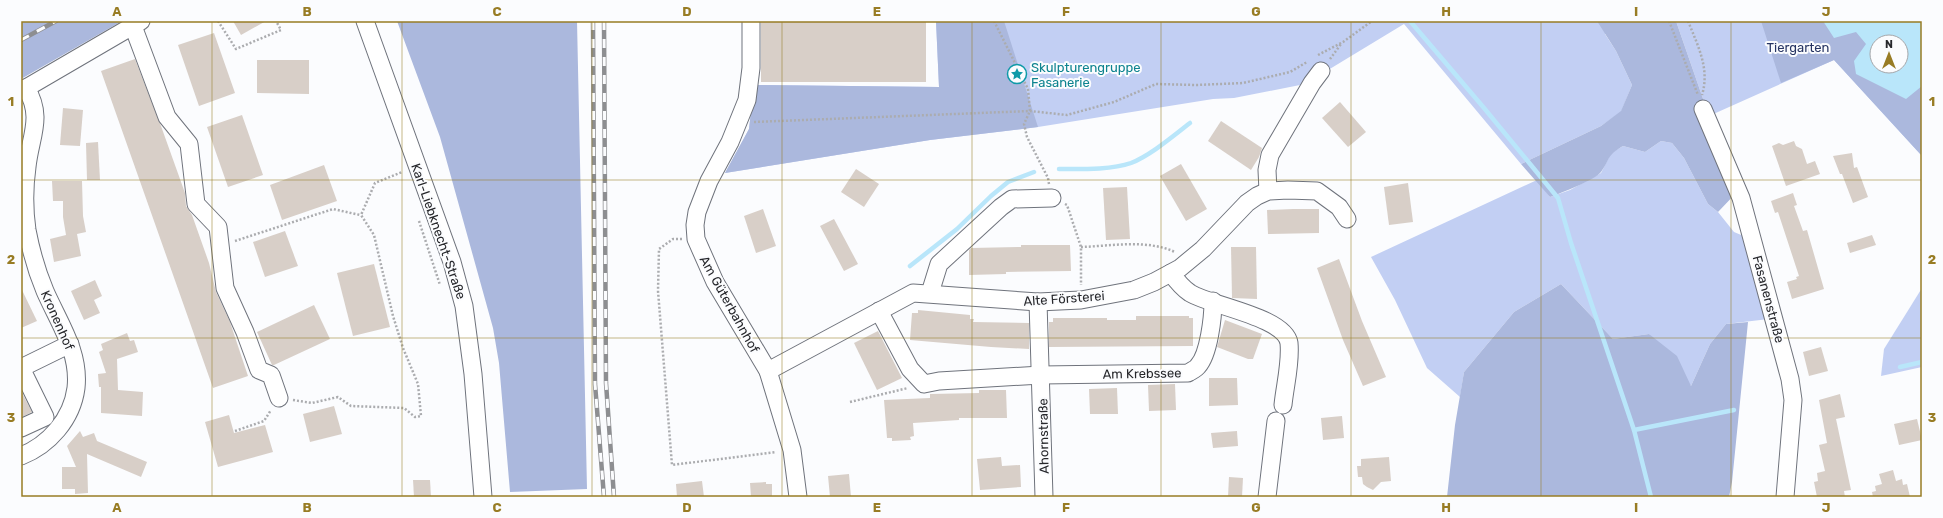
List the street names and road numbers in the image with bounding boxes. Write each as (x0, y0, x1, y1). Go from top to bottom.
street label: Karl-Liebknecht-Straße (408, 161, 469, 301)
street label: Am Güterbahnhof (697, 253, 762, 355)
street label: Fasanenstraße (1750, 254, 1787, 344)
street label: Kronenhof (38, 288, 77, 352)
street label: Alte Försterei (1023, 288, 1105, 309)
street label: Am Krebssee (1102, 365, 1182, 382)
street label: Ahornstraße (1035, 398, 1052, 474)

